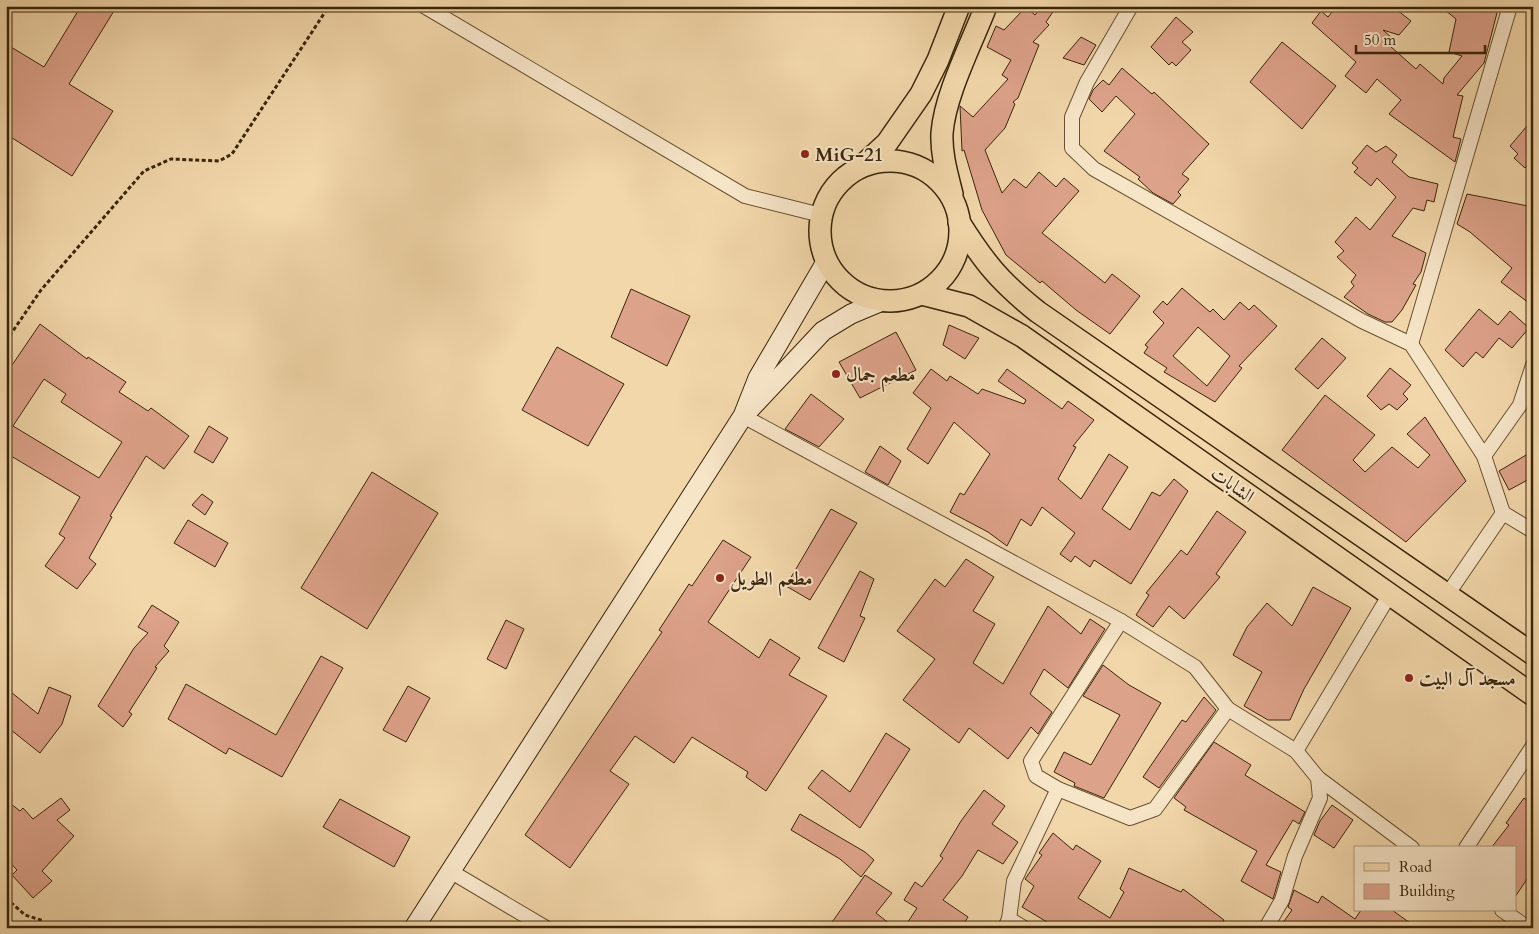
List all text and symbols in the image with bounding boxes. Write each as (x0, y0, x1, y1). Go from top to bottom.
scale bar (1356, 22, 1485, 54)
text: 50 m (1364, 30, 1396, 50)
place label: MiG-21 (815, 142, 883, 168)
marker: MiG-21 (799, 148, 811, 160)
place label: مطعم جمال (846, 362, 916, 392)
marker: مطعم جمال (830, 368, 842, 380)
street label: الشابات (1205, 460, 1260, 509)
place label: مطعم الطويل (730, 566, 812, 596)
marker: مطعم الطويل (714, 572, 726, 584)
place label: مسجد آل البيت (1419, 666, 1516, 692)
marker: مسجد آل البيت (1403, 672, 1415, 684)
legend (1354, 846, 1516, 912)
text: Road (1399, 857, 1432, 877)
text: Building (1399, 881, 1455, 901)

